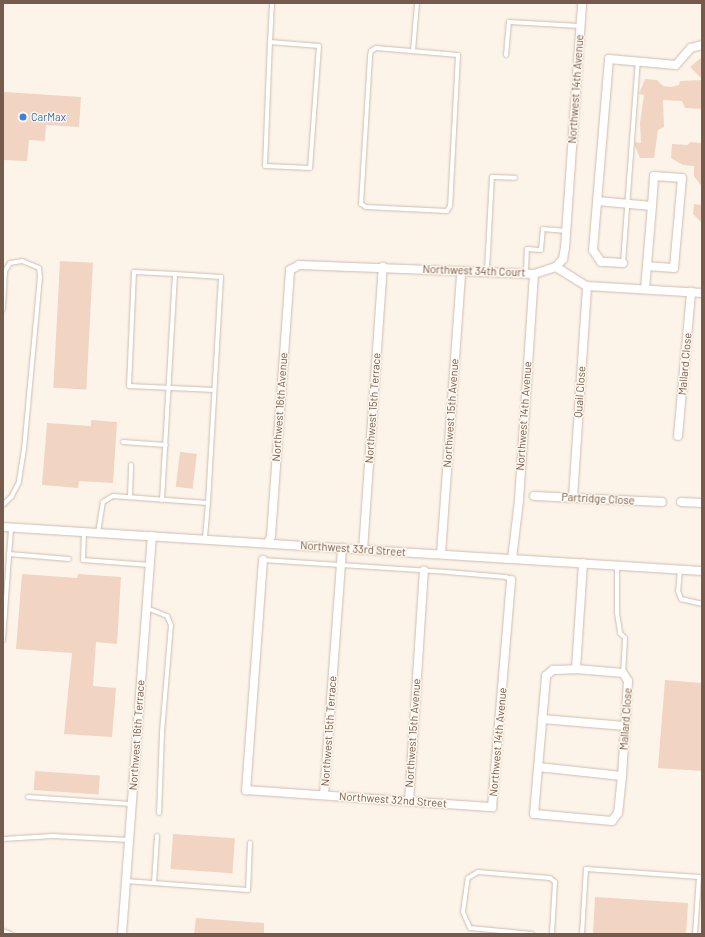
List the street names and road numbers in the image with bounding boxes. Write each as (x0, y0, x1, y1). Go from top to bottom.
street label: Northwest 14th Avenue (566, 34, 586, 144)
street label: Northwest 34th Court (422, 263, 526, 279)
street label: Mallard Close (676, 332, 694, 396)
street label: Northwest 16th Avenue (270, 352, 290, 462)
street label: Northwest 15th Terrace (363, 352, 383, 464)
street label: Northwest 15th Avenue (441, 358, 461, 468)
street label: Northwest 14th Avenue (514, 361, 534, 471)
street label: Quail Close (572, 366, 588, 418)
street label: Partridge Close (561, 490, 635, 508)
street label: Northwest 33rd Street (300, 539, 406, 559)
street label: Northwest 15th Terrace (319, 675, 339, 787)
street label: Northwest 15th Avenue (403, 678, 423, 788)
street label: Northwest 16th Terrace (127, 679, 147, 791)
street label: Northwest 14th Avenue (487, 687, 509, 797)
street label: Mallard Close (617, 687, 635, 751)
street label: Northwest 32nd Street (339, 790, 447, 810)

